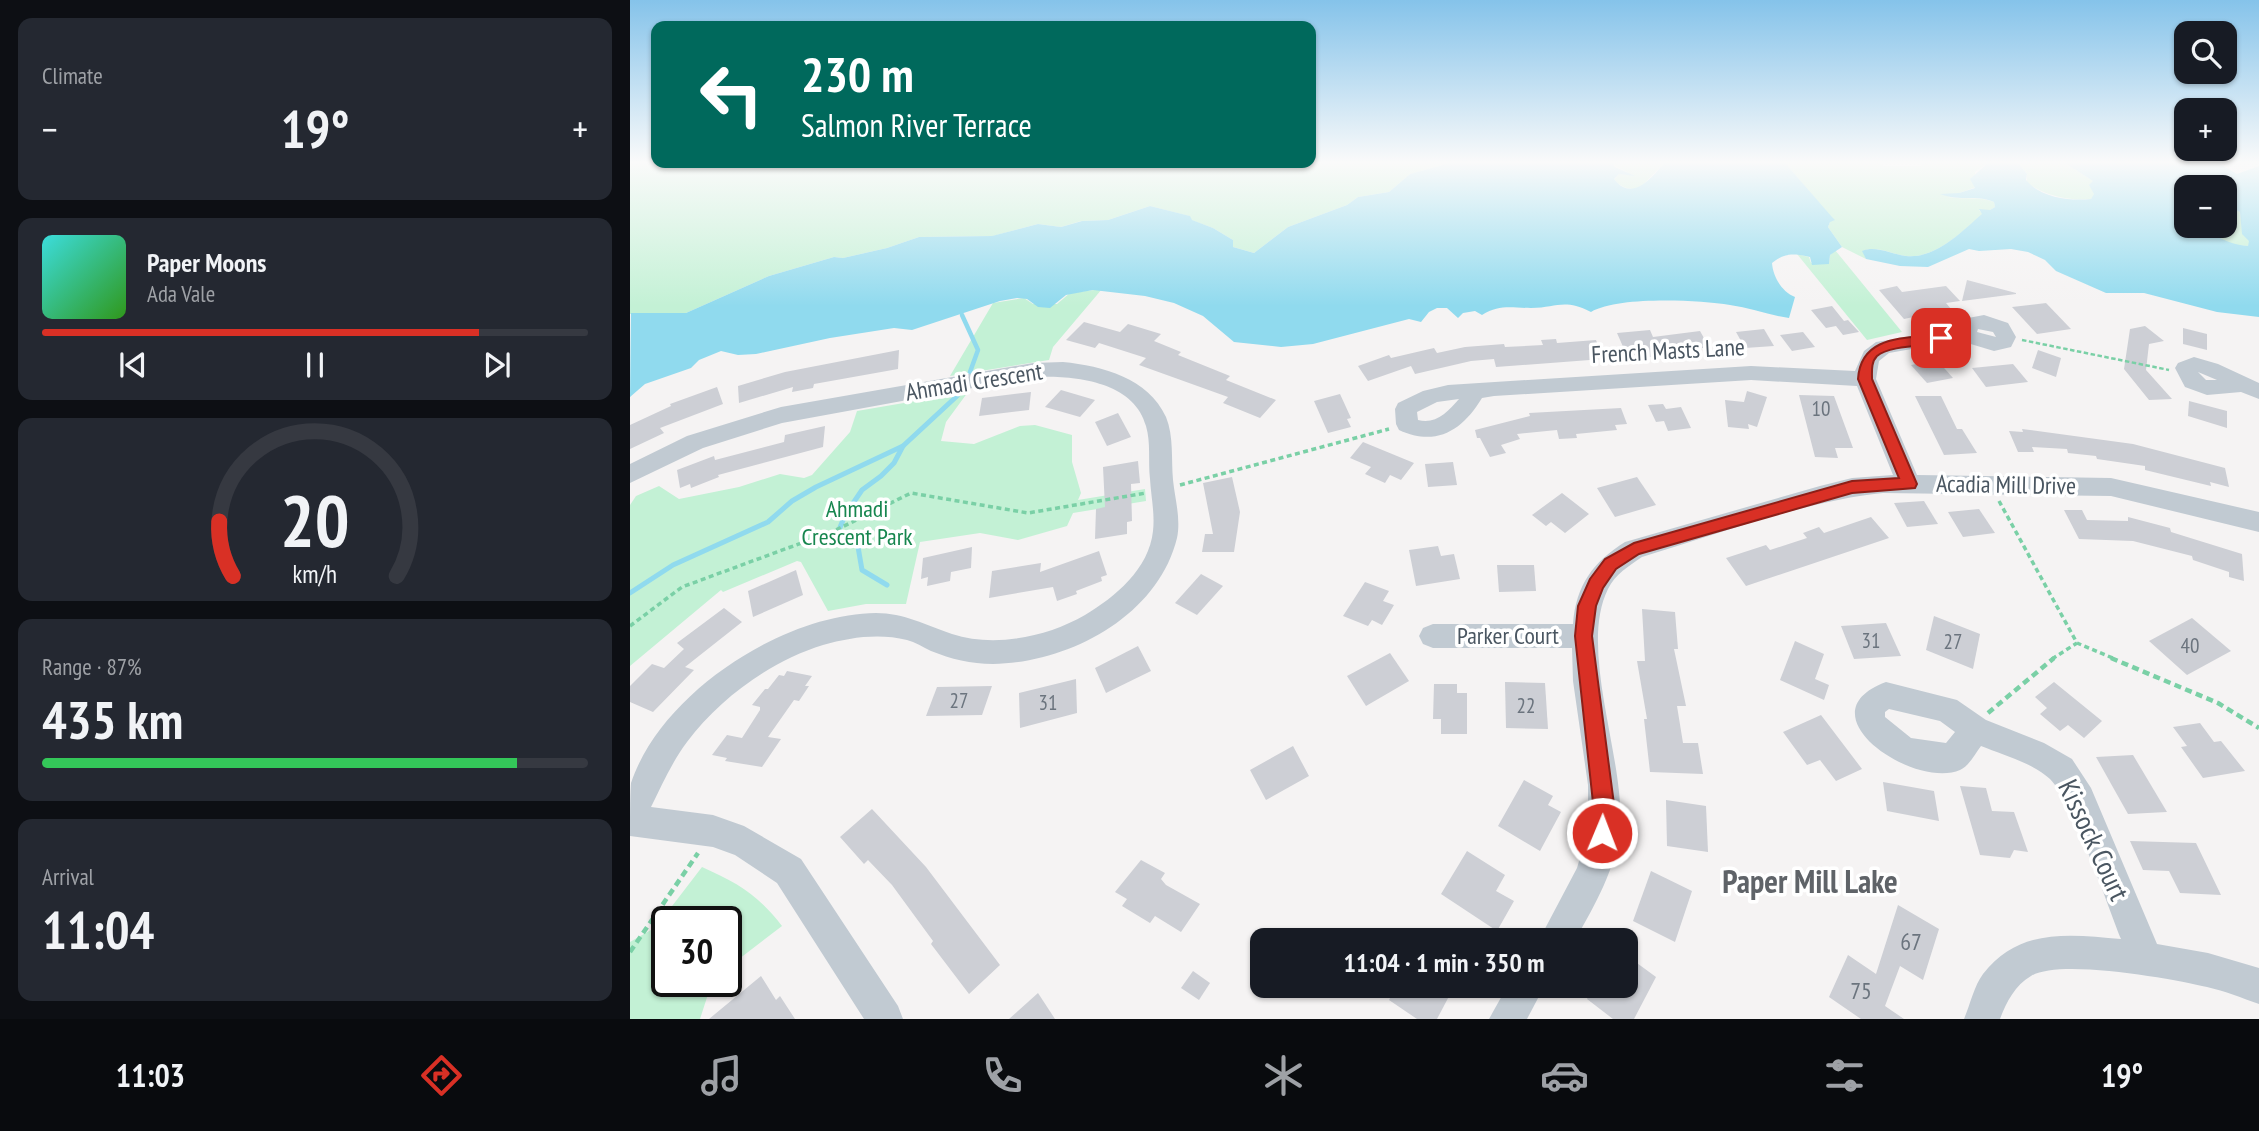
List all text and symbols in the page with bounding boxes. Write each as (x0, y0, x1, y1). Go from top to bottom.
map controls (2174, 21, 2237, 238)
button: search (2174, 21, 2237, 84)
text: 230 m (801, 42, 914, 106)
icon: left (686, 49, 777, 140)
text: Climate (42, 61, 103, 90)
text: 19° (281, 95, 349, 162)
button: + (2174, 98, 2237, 161)
text: − (42, 104, 58, 153)
text: + (572, 104, 588, 153)
text: Salmon River Terrace (801, 104, 1032, 146)
button: − (2174, 175, 2237, 238)
text: Paper Moons (147, 246, 266, 279)
text: Ada Vale (147, 279, 215, 308)
pin (1911, 308, 1971, 368)
icon: arrive (1922, 319, 1960, 357)
street label: French Masts Lane (1590, 331, 1745, 370)
icon: previous (114, 346, 152, 384)
icon: pause (296, 346, 334, 384)
icon: next (478, 346, 516, 384)
street label: Ahmadi Crescent (903, 355, 1045, 408)
house number: 10 (1812, 395, 1830, 422)
street label: Acadia Mill Drive (1936, 468, 2076, 501)
text: 20 (280, 472, 350, 566)
park label: Ahmadi Crescent Park (801, 493, 913, 552)
text: km/h (293, 557, 337, 589)
street label: Parker Court (1457, 620, 1559, 651)
house number: 31 (1862, 627, 1880, 654)
house number: 27 (1944, 628, 1962, 655)
house number: 40 (2181, 632, 2199, 659)
text: Range · 87% (42, 652, 142, 681)
text: 435 km (42, 686, 183, 753)
house number: 27 (950, 687, 968, 714)
house number: 31 (1039, 689, 1057, 716)
house number: 22 (1517, 692, 1535, 719)
street label: Kissock Court (2050, 773, 2139, 906)
position arrow (1565, 796, 1639, 870)
district label: Paper Mill Lake (1722, 860, 1898, 902)
text: Arrival (42, 862, 94, 891)
text: 11:04 (42, 896, 154, 963)
speed limit sign: 30 (651, 906, 742, 997)
house number: 67 (1900, 926, 1922, 957)
text: 11:04 · 1 min · 350 m (1344, 946, 1544, 979)
house number: 75 (1850, 975, 1872, 1006)
icon: directions (417, 1051, 466, 1100)
icon: music (697, 1051, 746, 1100)
icon: phone (978, 1051, 1027, 1100)
icon: climate (1259, 1051, 1308, 1100)
icon: car (1540, 1051, 1589, 1100)
icon: filters (1820, 1051, 1869, 1100)
text: 11:03 (116, 1054, 185, 1096)
text: 19° (2101, 1054, 2143, 1096)

